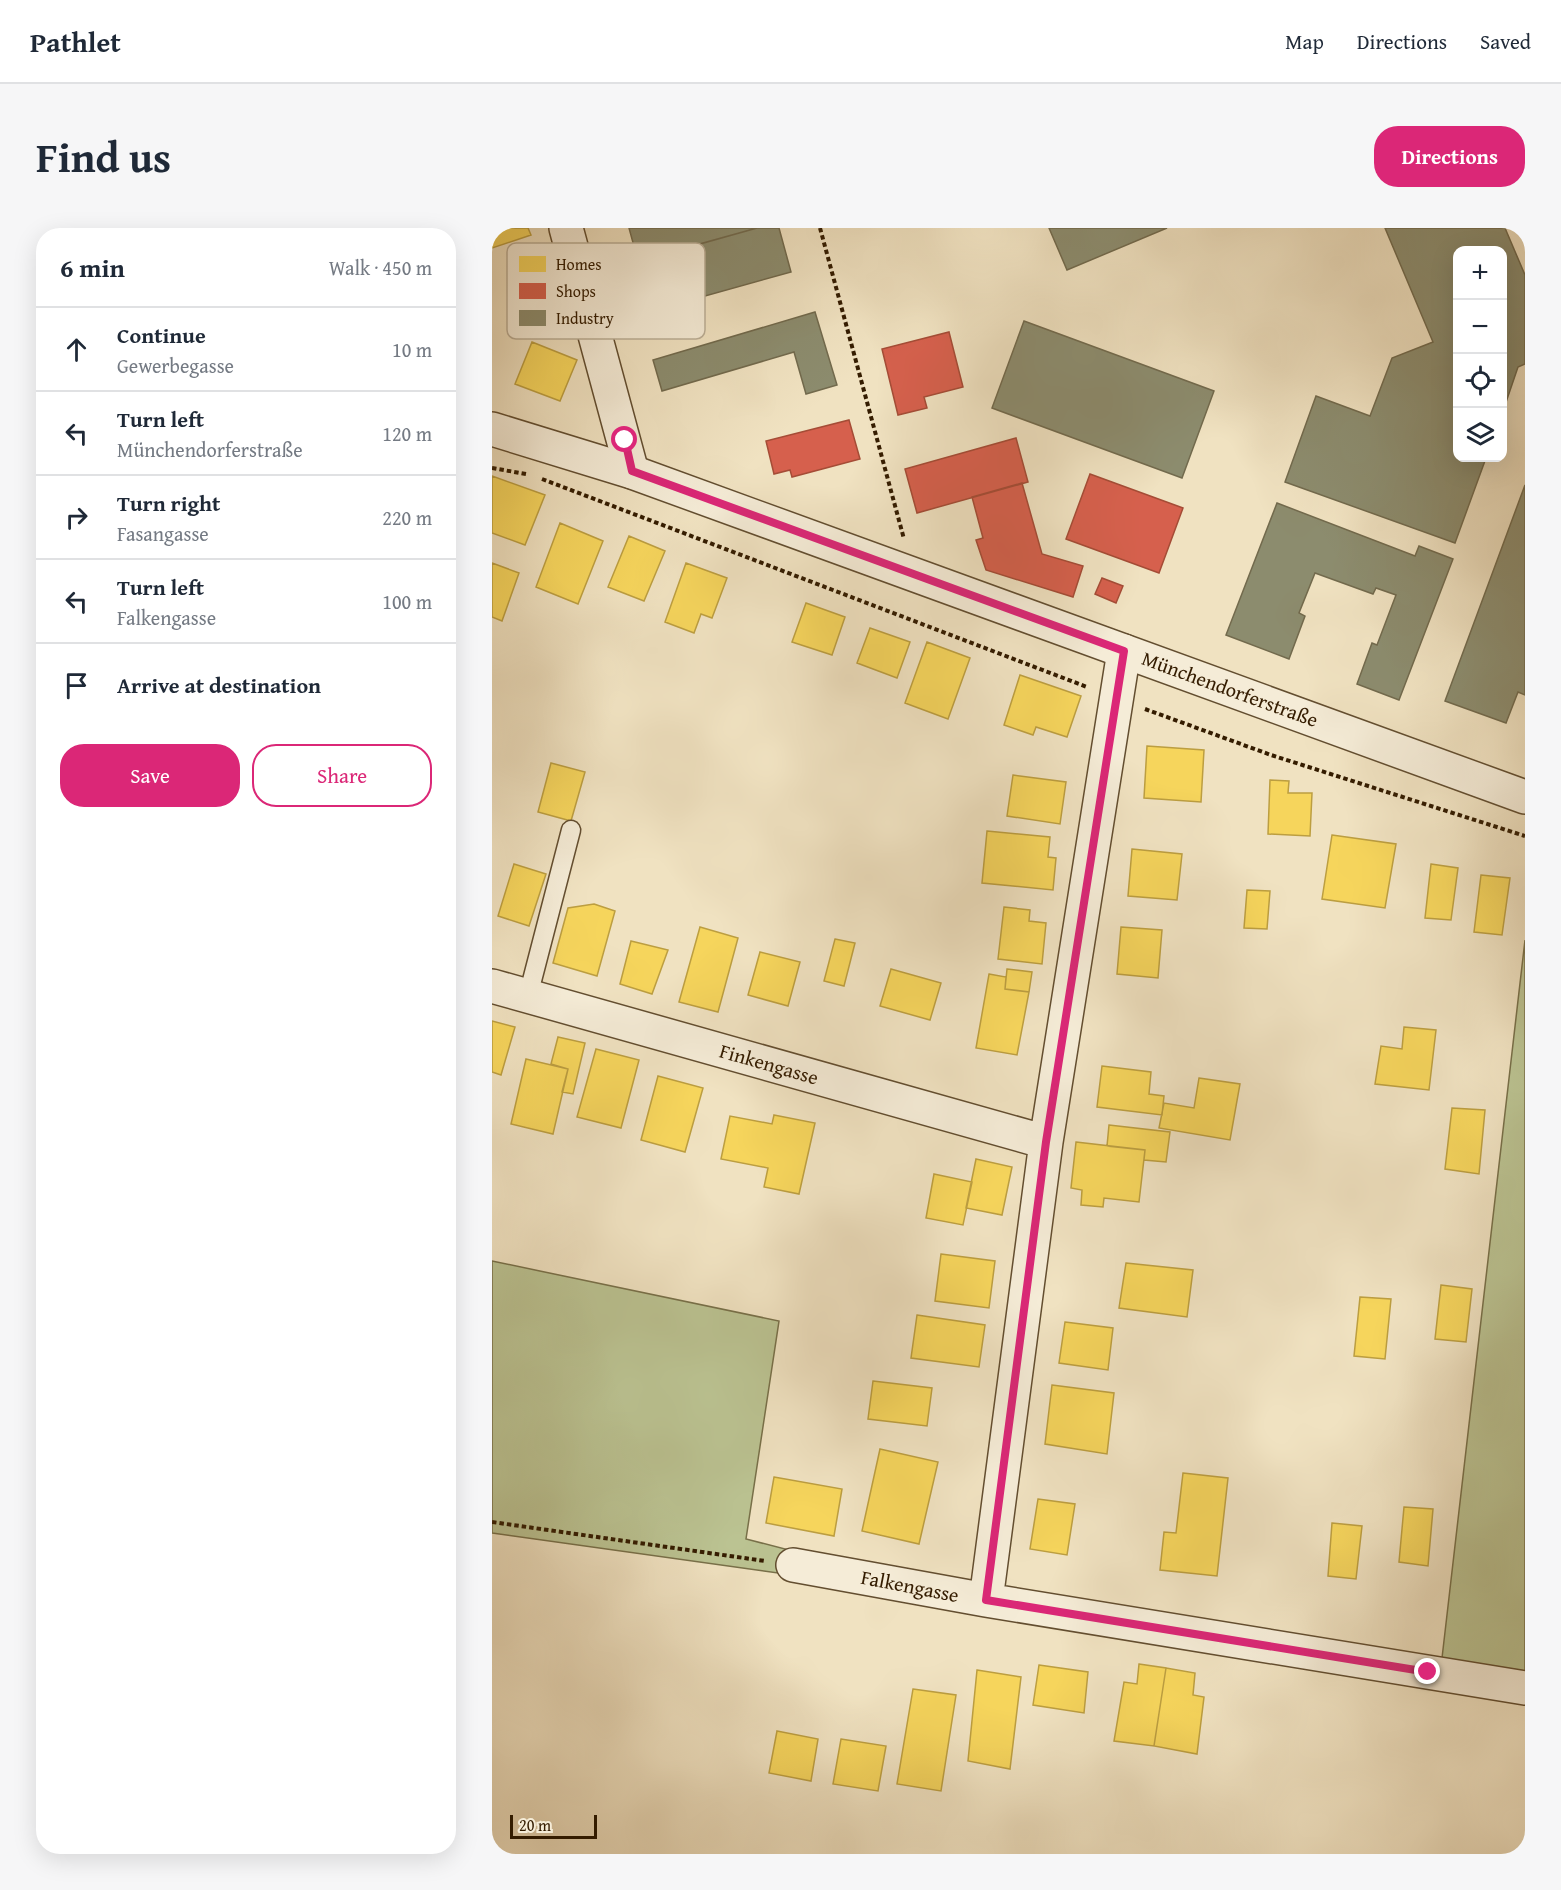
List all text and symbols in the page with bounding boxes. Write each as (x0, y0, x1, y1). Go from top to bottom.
text: Pathlet (30, 21, 121, 62)
text: Map (1285, 26, 1324, 57)
text: Directions (1357, 26, 1447, 57)
text: Saved (1480, 26, 1531, 57)
text: Find us (36, 126, 171, 187)
button: Directions (1374, 126, 1525, 187)
legend (507, 243, 705, 339)
map controls (1453, 246, 1507, 462)
button: + (1453, 246, 1507, 300)
text: 6 min (60, 248, 125, 287)
text: Homes (556, 252, 602, 276)
text: Walk · 450 m (329, 253, 432, 282)
text: Shops (556, 279, 596, 303)
button: − (1453, 300, 1507, 354)
text: Industry (556, 306, 614, 330)
text: Continue (117, 319, 206, 351)
icon: ahead (60, 333, 93, 366)
text: 10 m (392, 335, 432, 364)
text: Gewerbegasse (117, 351, 234, 380)
button: locate (1453, 354, 1507, 408)
text: Turn left (117, 403, 204, 435)
button: layers (1453, 408, 1507, 462)
icon: left (60, 417, 93, 450)
text: 120 m (382, 419, 432, 448)
route start (611, 426, 637, 452)
text: Münchendorferstraße (117, 435, 303, 464)
text: Turn right (117, 487, 220, 519)
icon: right (60, 501, 93, 534)
text: 220 m (382, 503, 432, 532)
text: Fasangasse (117, 519, 209, 548)
text: Turn left (117, 571, 204, 603)
icon: left (60, 585, 93, 618)
text: 100 m (382, 587, 432, 616)
text: Falkengasse (117, 603, 216, 632)
street label: Münchendorferstraße (1138, 643, 1322, 734)
icon: arrive (60, 669, 93, 702)
text: Arrive at destination (117, 669, 321, 701)
button: Save (60, 744, 240, 807)
button: Share (252, 744, 432, 807)
street label: Finkengasse (716, 1036, 822, 1091)
street label: Falkengasse (859, 1562, 961, 1609)
route end (1414, 1658, 1440, 1684)
scale bar (510, 1812, 597, 1840)
text: 20 m (519, 1813, 551, 1837)

